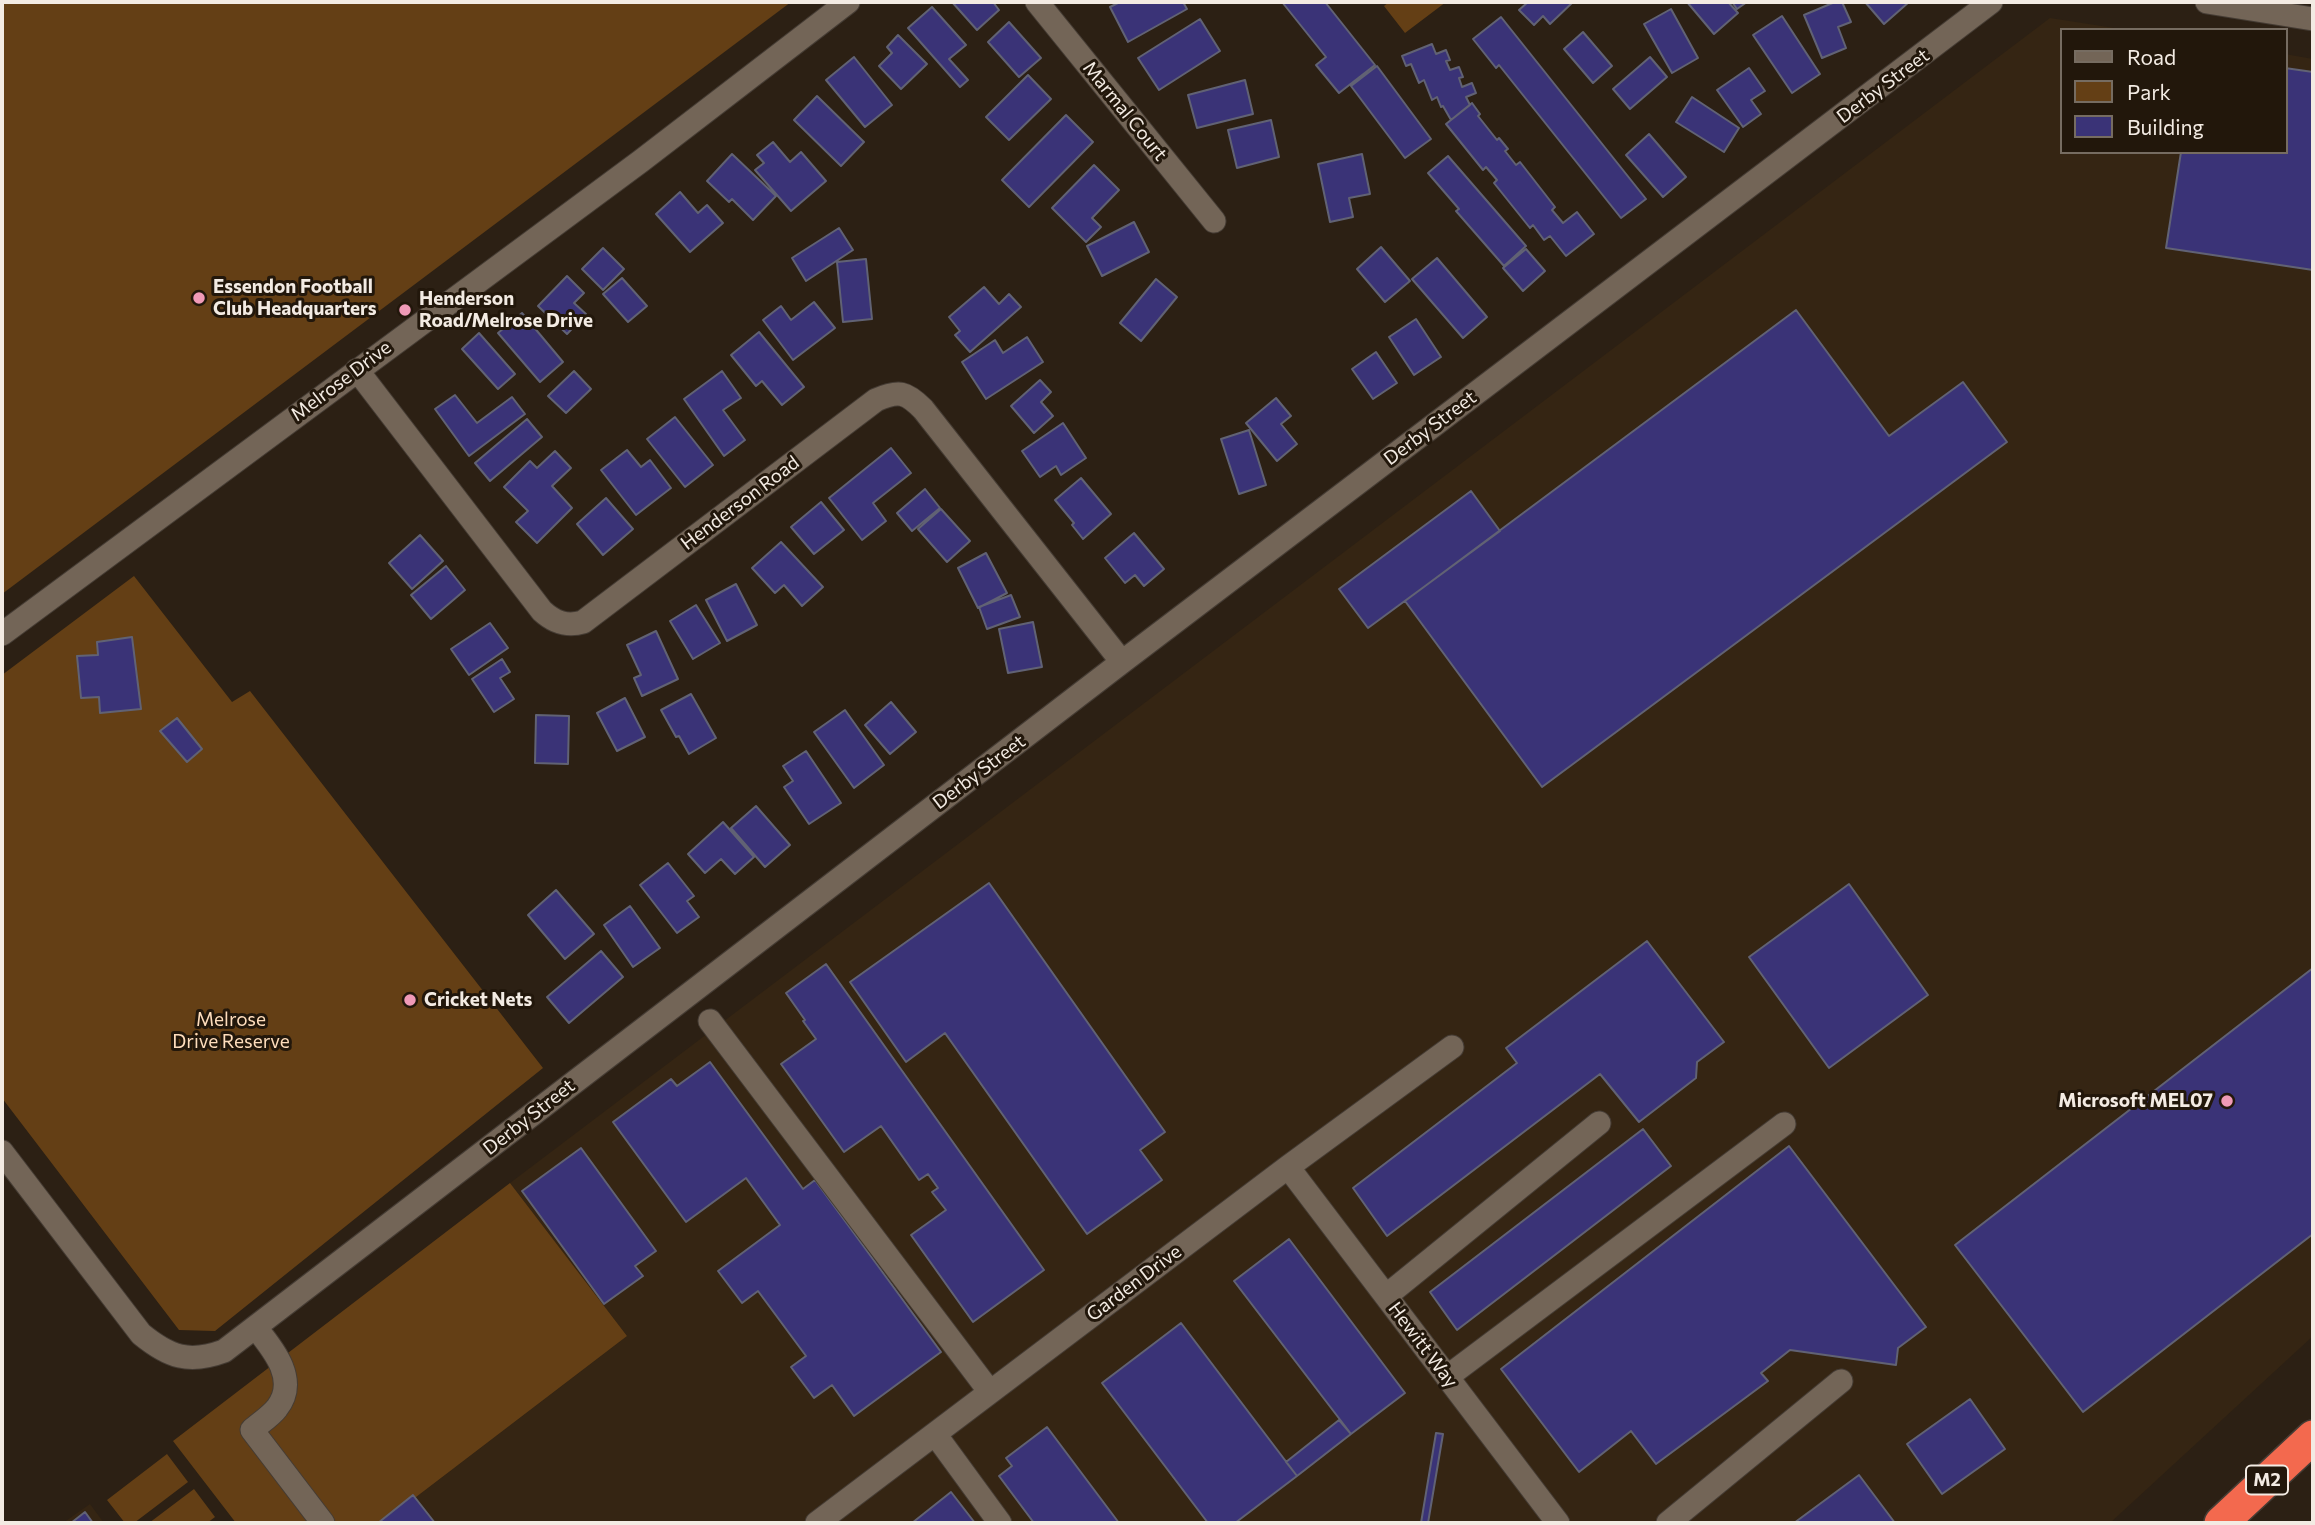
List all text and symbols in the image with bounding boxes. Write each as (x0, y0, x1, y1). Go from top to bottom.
legend (2060, 28, 2287, 154)
street label: Derby Street (1832, 44, 1934, 128)
text: Road (2127, 44, 2176, 69)
street label: Marmal Court (1078, 57, 1172, 165)
text: Park (2127, 79, 2171, 104)
text: Building (2127, 114, 2204, 139)
place label: Essendon Football Club Headquarters (213, 276, 377, 320)
place label: Henderson Road/Melrose Drive (419, 288, 593, 332)
marker: Essendon Football Club Headquarters (191, 290, 207, 306)
marker: Henderson Road/Melrose Drive (397, 302, 413, 318)
street label: Melrose Drive (286, 336, 396, 426)
street label: Derby Street (1379, 386, 1481, 470)
street label: Henderson Road (676, 451, 804, 555)
street label: Derby Street (928, 730, 1030, 814)
place label: Cricket Nets (424, 989, 532, 1011)
marker: Cricket Nets (402, 992, 418, 1008)
park label: Melrose Drive Reserve (172, 1009, 290, 1053)
street label: Derby Street (479, 1074, 579, 1160)
place label: Microsoft MEL07 (2058, 1090, 2213, 1112)
marker: Microsoft MEL07 (2219, 1093, 2235, 1109)
street label: Garden Drive (1082, 1240, 1186, 1326)
street label: Hewitt Way (1383, 1298, 1463, 1392)
road number: M2 (2246, 1465, 2288, 1494)

